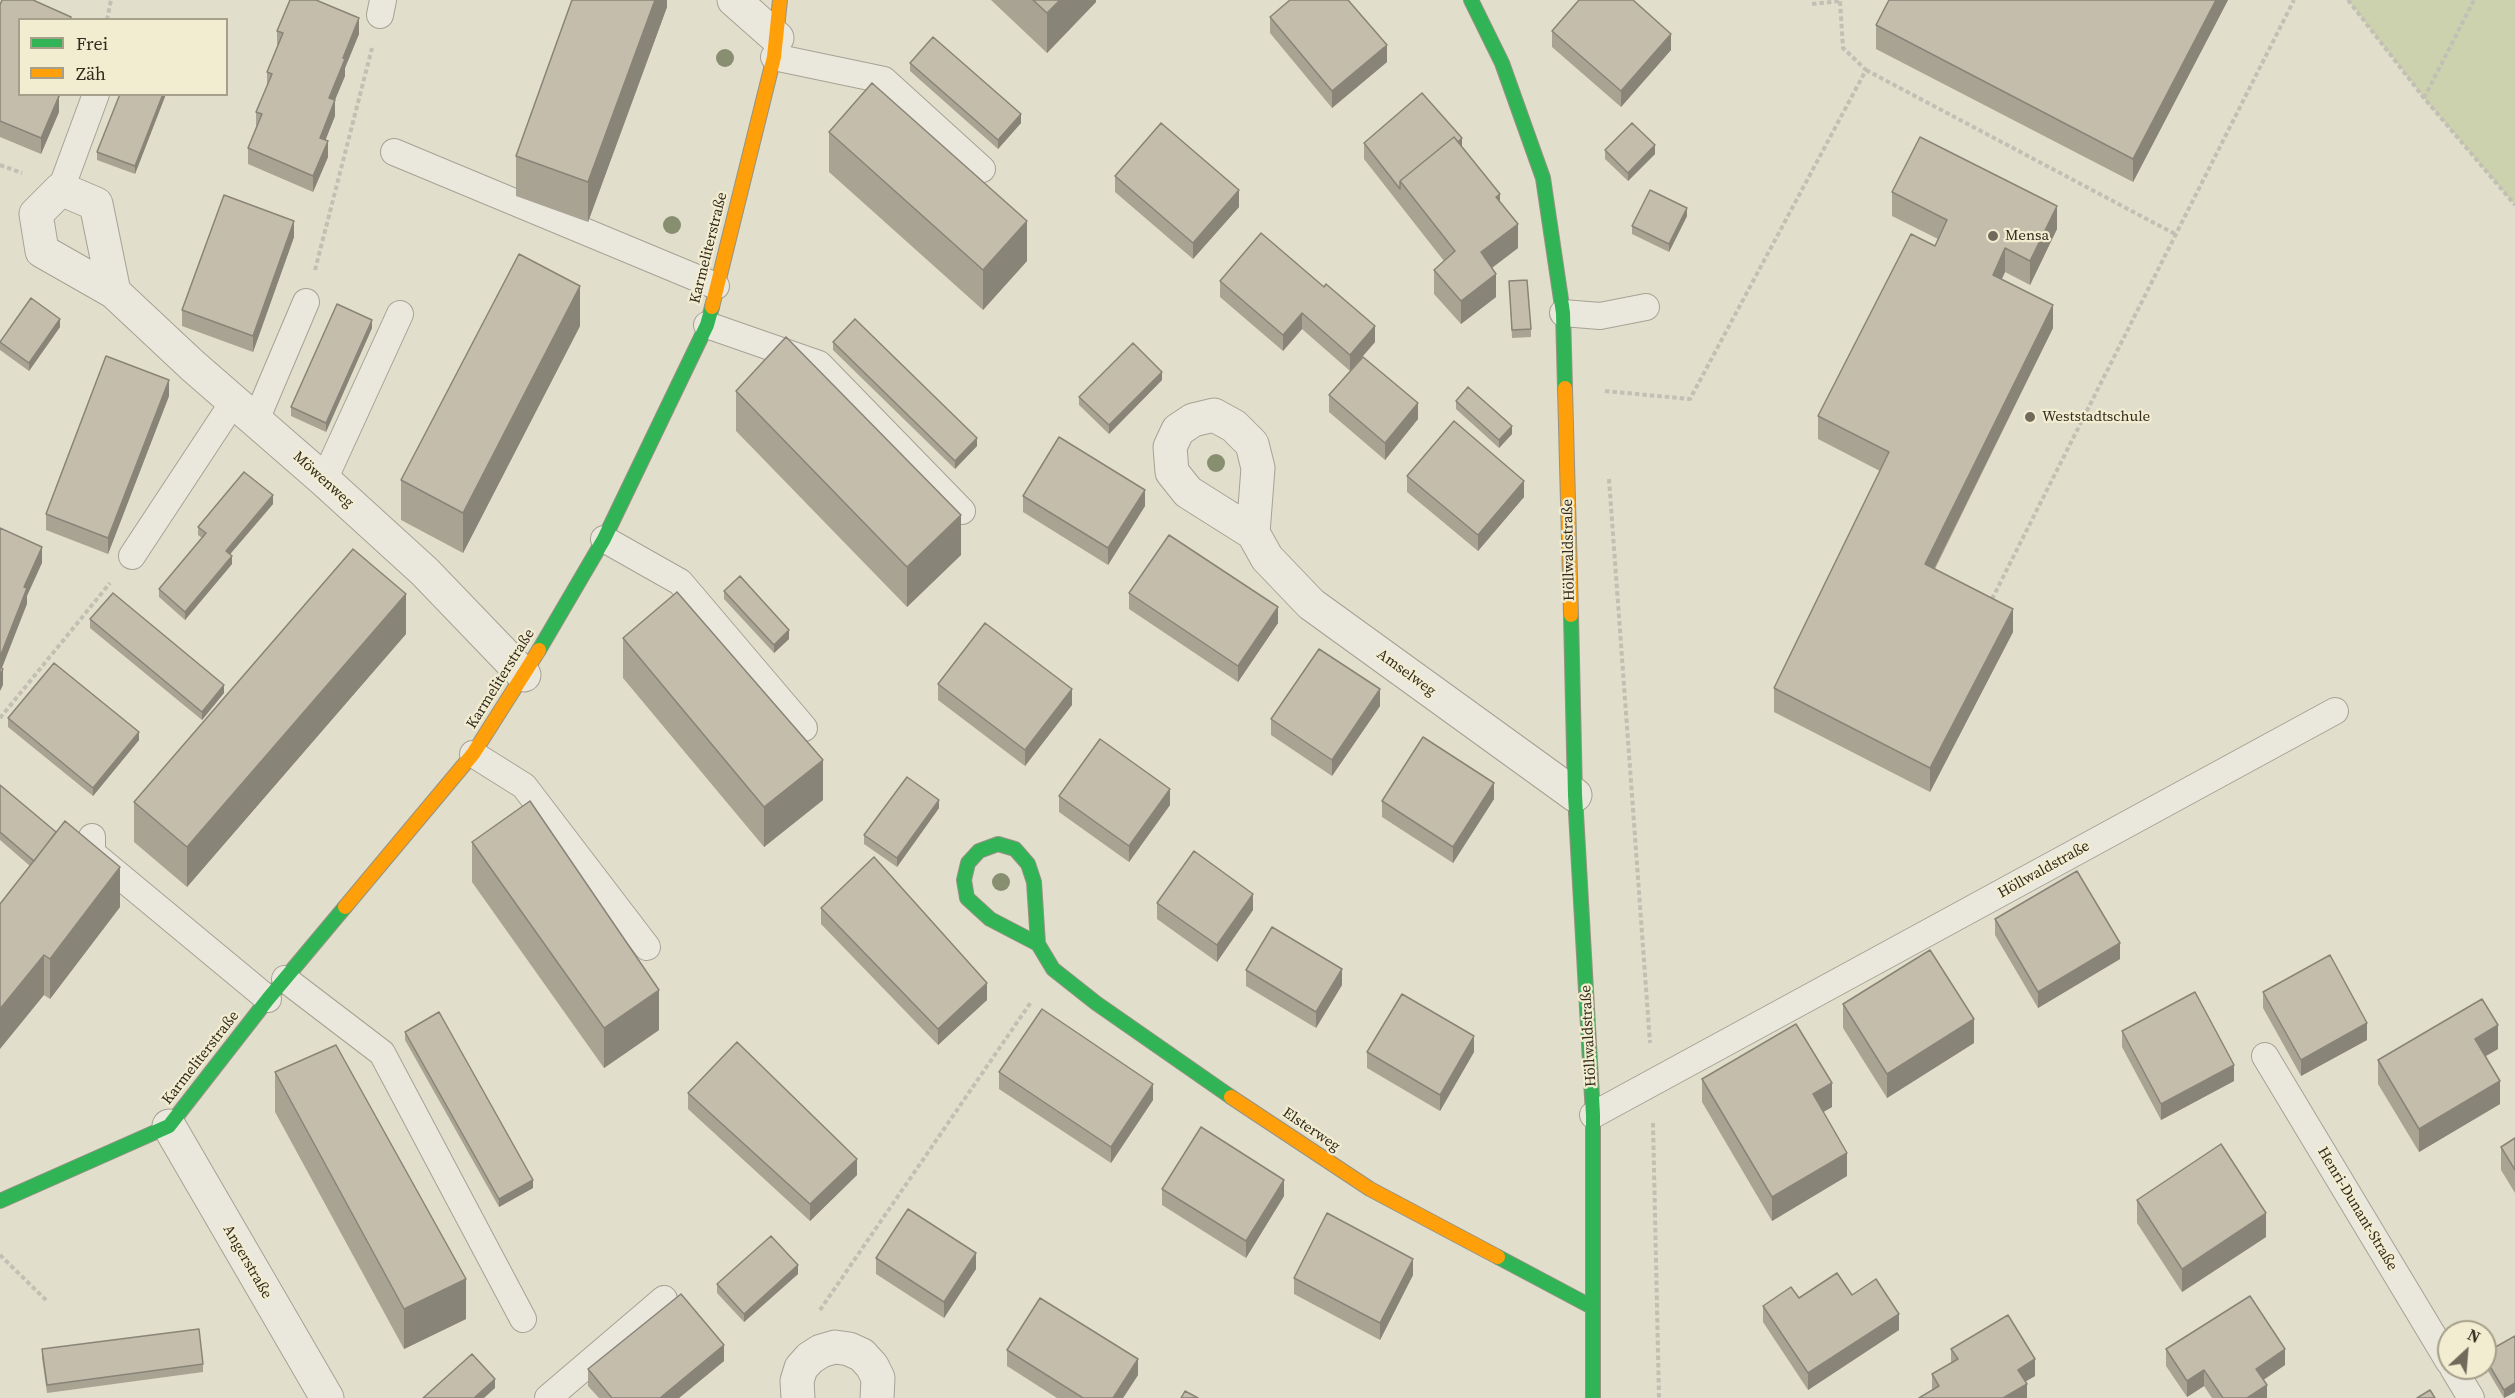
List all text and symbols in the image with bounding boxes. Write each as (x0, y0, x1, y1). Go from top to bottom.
legend (18, 18, 228, 96)
text: Frei (76, 31, 108, 56)
text: Zäh (76, 61, 106, 86)
street label: Karmeliterstraße (686, 190, 732, 306)
place label: Mensa (2005, 227, 2049, 245)
marker: Mensa (1986, 229, 2000, 243)
place label: Weststadtschule (2042, 408, 2150, 426)
marker: Weststadtschule (2023, 410, 2037, 424)
street label: Möwenweg (289, 448, 357, 512)
street label: Höllwaldstraße (1559, 499, 1579, 601)
street label: Karmeliterstraße (463, 626, 539, 732)
street label: Amselweg (1373, 646, 1439, 700)
street label: Höllwaldstraße (1995, 837, 2093, 903)
street label: Höllwaldstraße (1577, 985, 1601, 1087)
street label: Karmeliterstraße (159, 1007, 243, 1109)
street label: Elsterweg (1279, 1104, 1343, 1156)
street label: Henri-Dunant-Straße (2313, 1144, 2401, 1274)
street label: Angerstraße (219, 1222, 275, 1302)
north arrow (2437, 1320, 2497, 1380)
text: N (2464, 1323, 2484, 1348)

